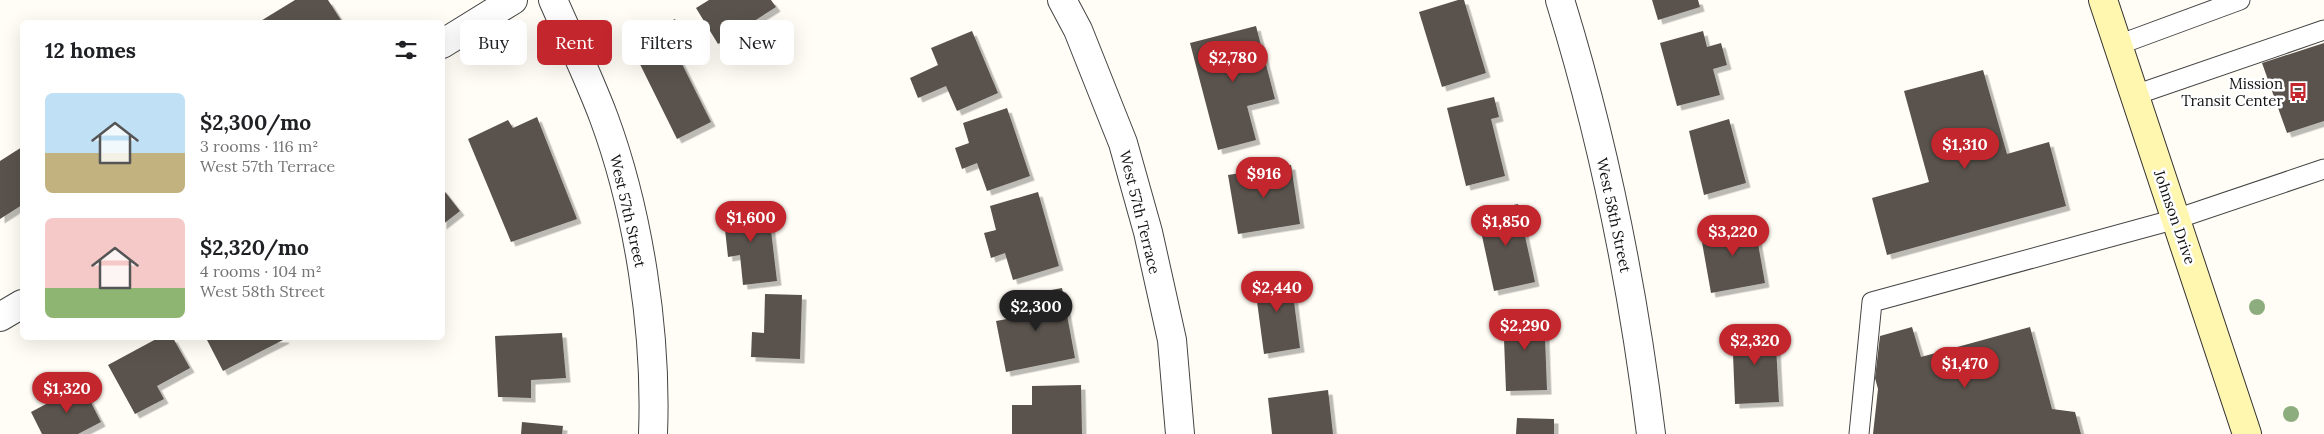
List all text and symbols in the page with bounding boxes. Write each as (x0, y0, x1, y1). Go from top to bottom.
chip: Buy (460, 20, 527, 65)
chip: Rent (537, 20, 612, 65)
chip: Filters (622, 20, 710, 65)
chip: New (720, 20, 794, 65)
icon: filters (392, 36, 420, 64)
text: 12 homes (45, 37, 136, 64)
pin: $2,780 (1192, 41, 1274, 83)
text: $2,780 (1209, 47, 1257, 67)
place label: Mission Transit Center (2181, 74, 2283, 110)
bus stop icon: Mission Transit Center (2287, 81, 2309, 103)
text: $2,300/mo (200, 109, 311, 136)
icon: home (85, 113, 145, 173)
pin: $1,310 (1924, 128, 2006, 170)
text: $1,310 (1942, 134, 1988, 154)
text: 3 rooms · 116 m² (200, 136, 318, 156)
street label: West 57th Terrace (1115, 148, 1165, 276)
street label: West 57th Street (606, 153, 650, 270)
text: West 57th Terrace (200, 156, 335, 176)
pin: $916 (1234, 156, 1294, 199)
street label: West 58th Street (1593, 156, 1635, 274)
text: $916 (1247, 163, 1281, 183)
street label: Johnson Drive (2150, 166, 2200, 267)
pin: $1,600 (710, 200, 792, 243)
pin: $1,850 (1465, 204, 1547, 247)
text: $1,600 (726, 207, 776, 227)
text: $1,850 (1482, 211, 1530, 231)
pin: $3,220 (1692, 214, 1774, 257)
text: $3,220 (1708, 221, 1758, 241)
text: $2,320/mo (200, 234, 309, 261)
icon: home (85, 238, 145, 298)
text: 4 rooms · 104 m² (200, 261, 322, 281)
pin: $2,440 (1236, 270, 1318, 313)
text: $2,440 (1252, 277, 1302, 297)
text: West 58th Street (200, 281, 325, 301)
pin: $2,300 (995, 290, 1077, 332)
text: $2,300 (1010, 296, 1062, 316)
pin: $2,290 (1484, 308, 1566, 351)
text: $2,290 (1500, 315, 1550, 335)
pin: $2,320 (1714, 324, 1796, 366)
text: $2,320 (1730, 330, 1780, 350)
pin: $1,470 (1924, 346, 2006, 389)
text: $1,470 (1942, 353, 1988, 373)
pin: $1,320 (26, 372, 108, 414)
text: $1,320 (43, 378, 91, 398)

